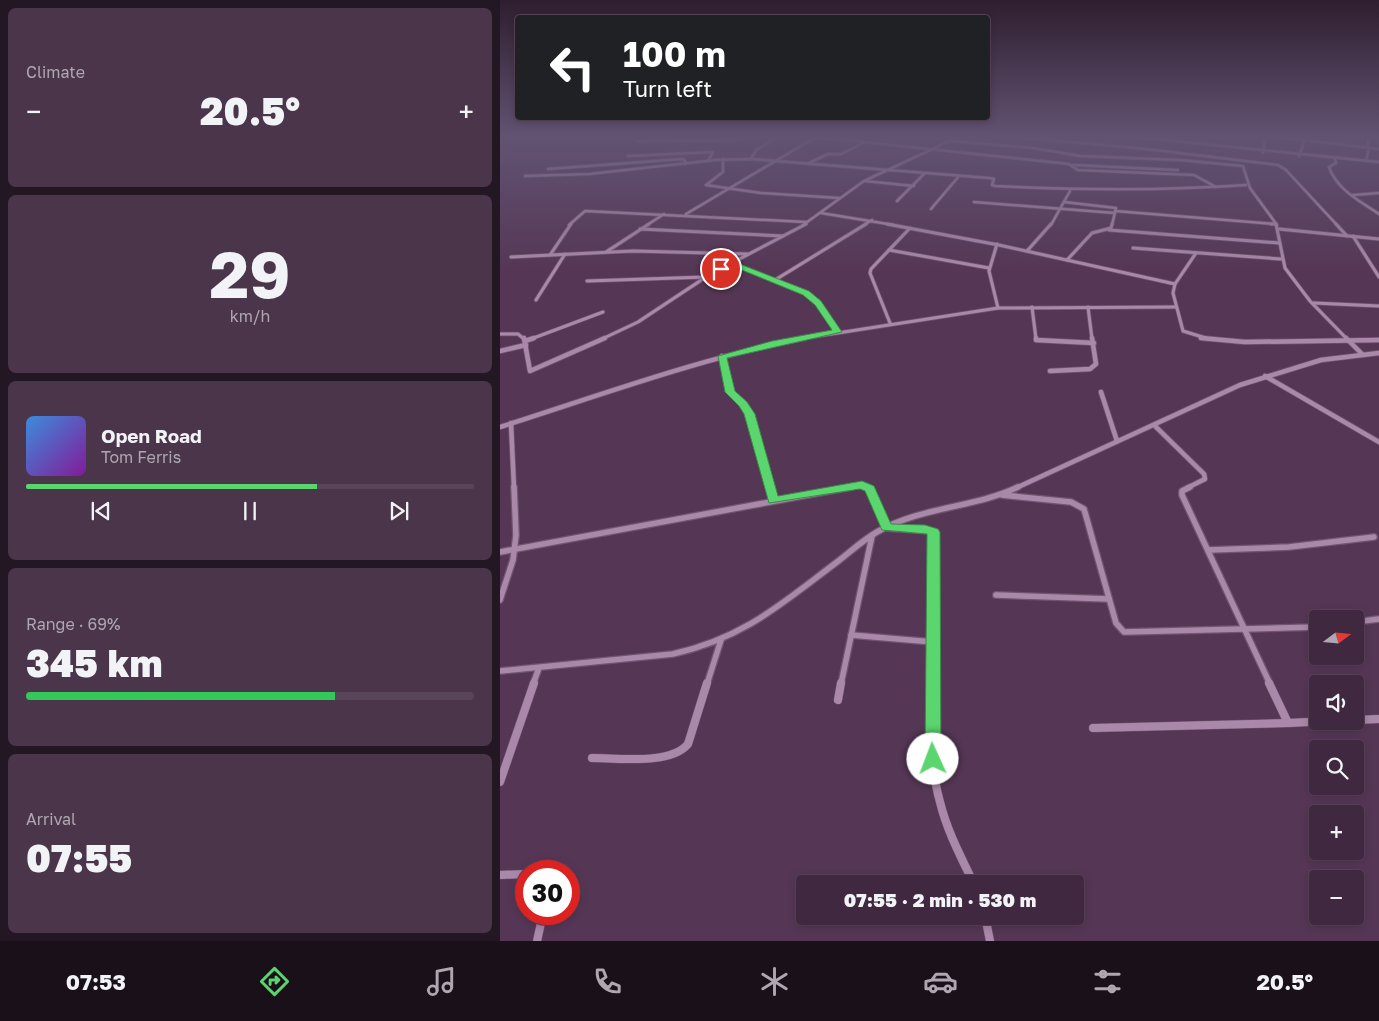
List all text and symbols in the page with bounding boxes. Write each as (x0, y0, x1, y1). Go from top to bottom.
text: 100 m (623, 33, 726, 75)
icon: left (540, 35, 605, 100)
text: Climate (26, 62, 85, 82)
text: Turn left (623, 75, 712, 102)
text: 20.5° (200, 88, 300, 133)
text: − (26, 95, 41, 128)
text: + (459, 95, 474, 128)
text: 29 (210, 234, 290, 312)
pin (700, 248, 742, 290)
icon: arrive (707, 255, 735, 283)
text: km/h (230, 306, 270, 326)
text: Open Road (101, 424, 202, 447)
text: Tom Ferris (101, 447, 181, 467)
icon: previous (87, 497, 115, 525)
icon: pause (236, 497, 264, 525)
icon: next (385, 497, 413, 525)
north arrow (1309, 610, 1364, 665)
map controls (1309, 610, 1364, 925)
text: Range · 69% (26, 614, 120, 634)
text: 345 km (26, 640, 163, 685)
button: sound (1309, 675, 1364, 730)
position arrow (906, 732, 958, 784)
button: search (1309, 740, 1364, 795)
button: + (1309, 805, 1364, 860)
text: Arrival (26, 809, 76, 829)
text: 07:55 (26, 835, 132, 880)
speed limit sign: 30 (515, 860, 580, 925)
button: − (1309, 870, 1364, 925)
text: 07:55 · 2 min · 530 m (844, 888, 1036, 911)
icon: directions (257, 964, 292, 999)
icon: music (424, 964, 459, 999)
icon: phone (590, 964, 625, 999)
icon: climate (757, 964, 792, 999)
icon: car (923, 964, 958, 999)
icon: filters (1090, 964, 1125, 999)
text: 07:53 (66, 968, 126, 995)
text: 20.5° (1256, 968, 1313, 995)

